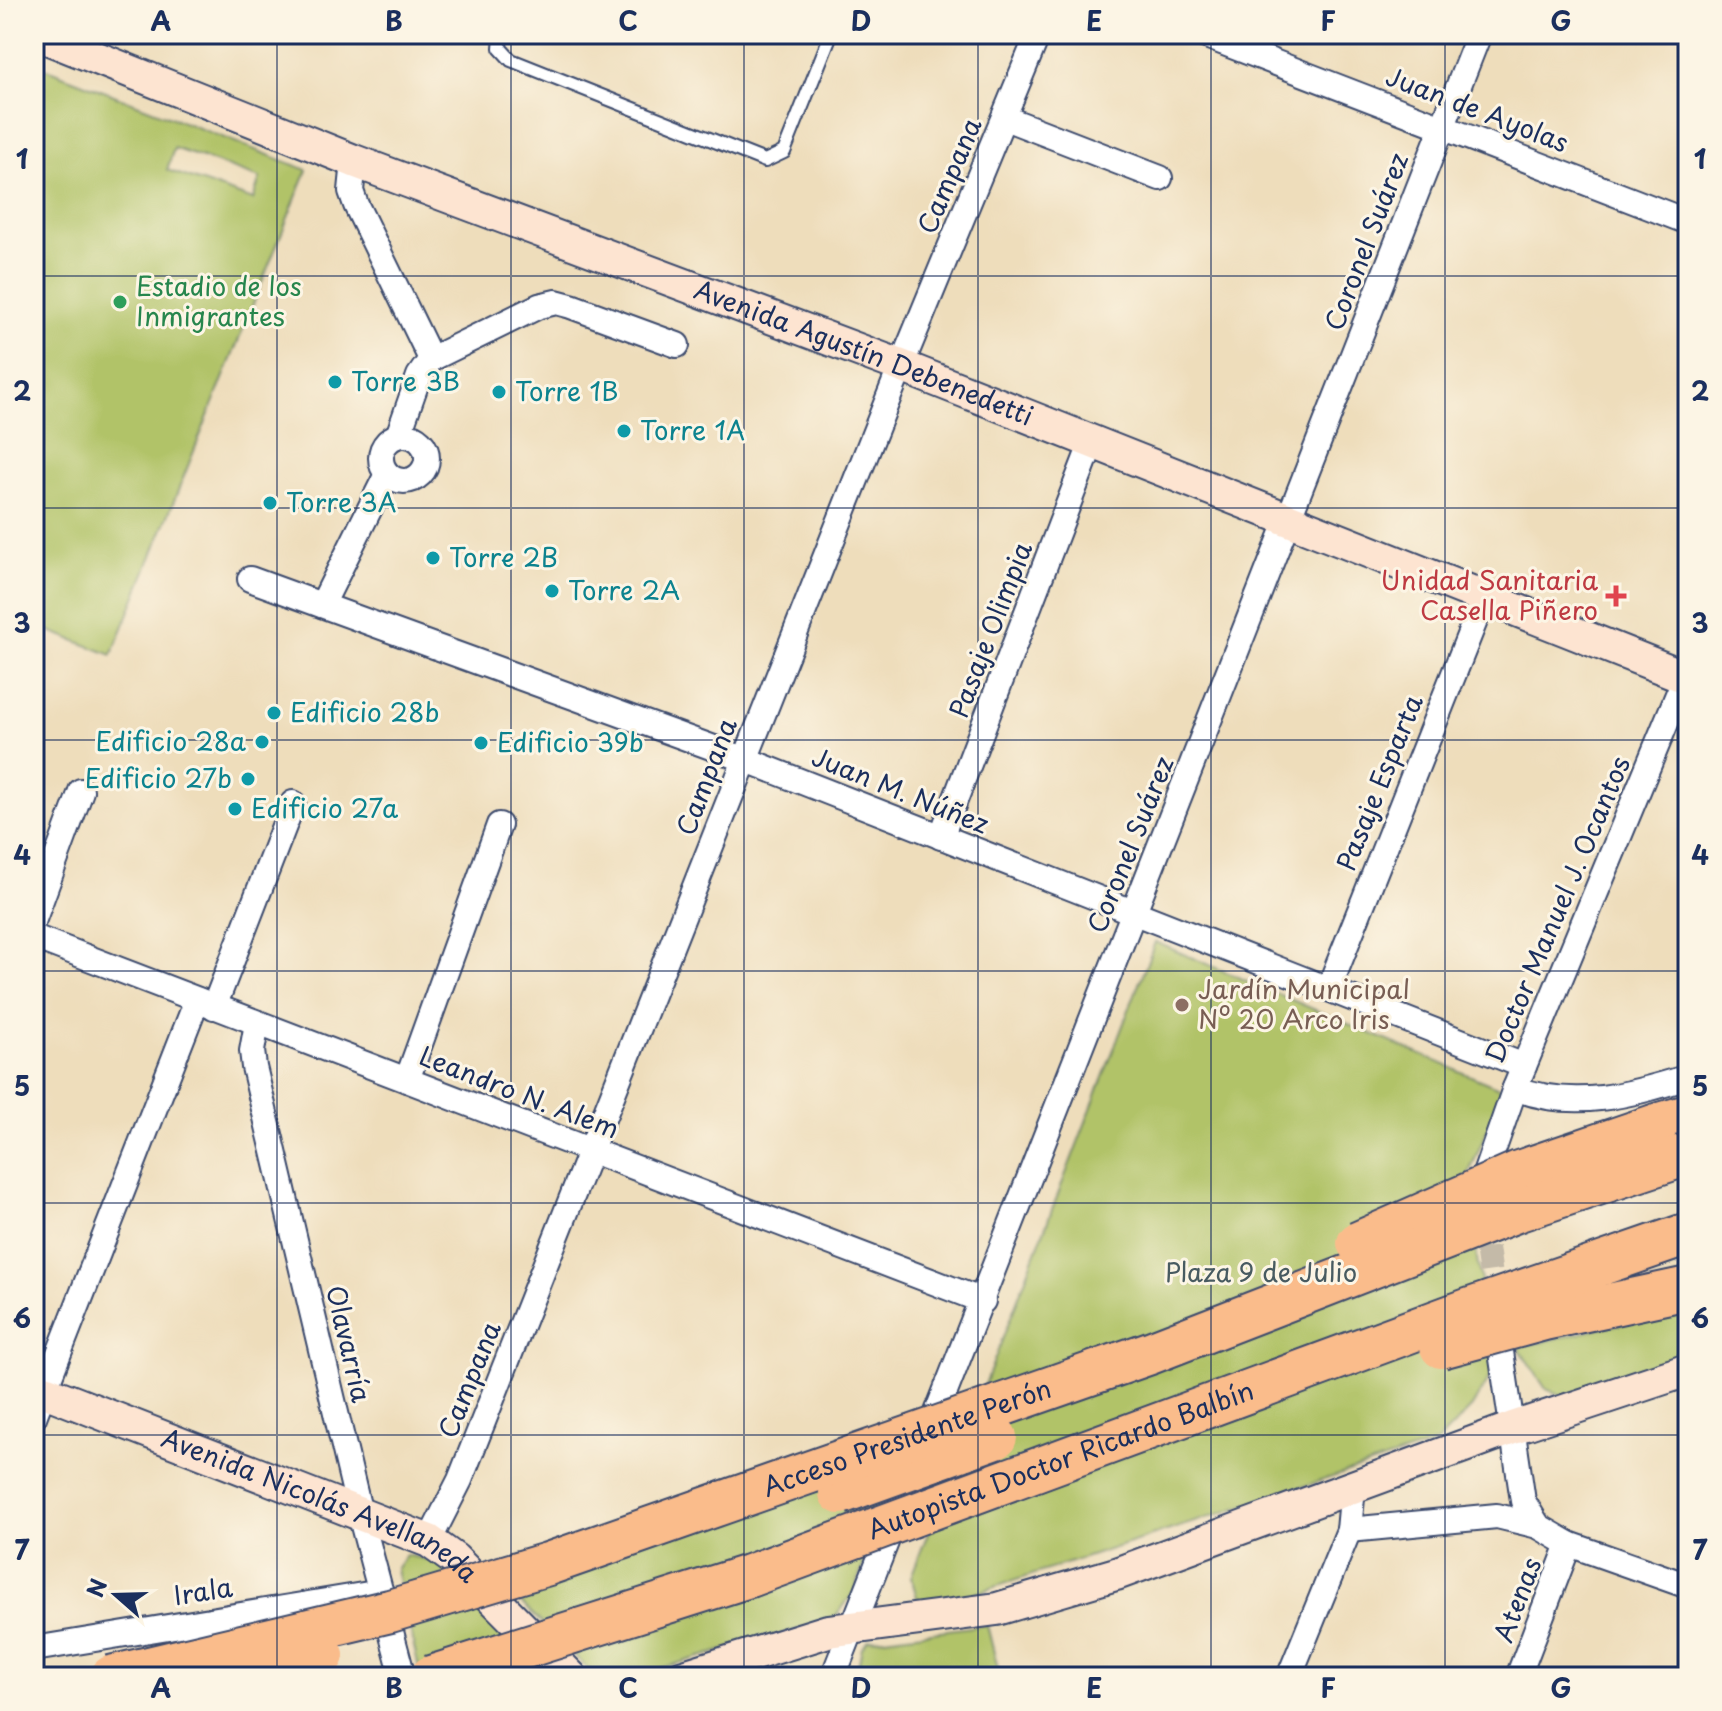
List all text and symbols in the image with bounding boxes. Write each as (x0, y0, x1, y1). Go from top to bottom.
text: A (151, 1, 171, 40)
text: B (385, 1, 403, 40)
text: C (618, 1, 638, 40)
text: D (851, 1, 871, 40)
text: E (1086, 1, 1102, 40)
text: F (1320, 1, 1336, 40)
text: G (1550, 1, 1572, 40)
street label: Juan de Ayolas (1381, 56, 1574, 161)
street label: Campana (907, 111, 991, 239)
text: 1 (16, 139, 28, 178)
text: 1 (1694, 139, 1706, 178)
street label: Coronel Suárez (1314, 147, 1417, 336)
place label: Estadio de los Inmigrantes (136, 266, 302, 335)
street label: Avenida Agustín Debenedetti (689, 269, 1039, 434)
marker: Estadio de los Inmigrantes (111, 293, 129, 311)
place label: Torre 3B (351, 361, 460, 400)
text: 2 (13, 371, 31, 410)
place label: Torre 1B (515, 371, 618, 410)
text: 2 (1691, 371, 1709, 410)
marker: Torre 3B (326, 373, 344, 391)
marker: Torre 1B (490, 383, 508, 401)
place label: Torre 1A (640, 410, 745, 449)
marker: Torre 1A (615, 422, 633, 440)
place label: Torre 3A (286, 482, 397, 521)
marker: Torre 3A (261, 494, 279, 512)
street label: Pasaje Olimpia (938, 535, 1041, 723)
place label: Torre 2B (449, 537, 558, 576)
marker: Torre 2B (424, 549, 442, 567)
place label: Unidad Sanitaria Casella Piñero (1381, 560, 1599, 629)
place label: Torre 2A (568, 570, 680, 609)
marker: Torre 2A (543, 582, 561, 600)
marker: Unidad Sanitaria Casella Piñero (1605, 585, 1627, 607)
text: 3 (13, 603, 31, 642)
text: 3 (1691, 603, 1709, 642)
street label: Pasaje Esparta (1326, 688, 1432, 876)
place label: Edificio 28b (290, 692, 439, 731)
marker: Edificio 28b (265, 704, 283, 722)
street label: Campana (665, 712, 746, 841)
place label: Edificio 28a (95, 721, 247, 760)
place label: Edificio 39b (497, 722, 644, 761)
marker: Edificio 28a (253, 733, 271, 751)
marker: Edificio 39b (472, 734, 490, 752)
street label: Juan M. Núñez (806, 736, 995, 843)
street label: Coronel Suárez (1076, 750, 1183, 939)
street label: Doctor Manuel J. Ocantos (1474, 750, 1639, 1069)
place label: Edificio 27b (85, 758, 232, 797)
marker: Edificio 27b (239, 770, 257, 788)
place label: Edificio 27a (251, 788, 399, 827)
marker: Edificio 27a (226, 800, 244, 818)
text: 4 (13, 835, 31, 874)
text: 4 (1691, 835, 1709, 874)
place label: Jardín Municipal Nº 20 Arco Iris (1198, 969, 1410, 1038)
marker: Jardín Municipal Nº 20 Arco Iris (1173, 996, 1191, 1014)
street label: Leandro N. Alem (414, 1036, 625, 1148)
text: 5 (14, 1066, 30, 1105)
text: 5 (1692, 1066, 1708, 1105)
park label: Plaza 9 de Julio (1165, 1252, 1357, 1291)
street label: Olavarría (317, 1281, 382, 1407)
text: 6 (13, 1298, 31, 1337)
text: 6 (1691, 1298, 1709, 1337)
street label: Campana (428, 1315, 510, 1444)
street label: Acceso Presidente Perón (757, 1368, 1056, 1505)
street label: Autopista Doctor Ricardo Balbín (862, 1370, 1259, 1549)
street label: Avenida Nicolás Avellaneda (156, 1418, 488, 1591)
text: 7 (15, 1530, 30, 1569)
text: 7 (1693, 1530, 1708, 1569)
street label: Atenas (1483, 1552, 1551, 1647)
north arrow (76, 1555, 156, 1635)
street label: Irala (171, 1567, 236, 1614)
text: N (77, 1574, 114, 1601)
text: A (151, 1668, 171, 1707)
text: B (385, 1668, 403, 1707)
text: C (618, 1668, 638, 1707)
text: D (851, 1668, 871, 1707)
text: E (1086, 1668, 1102, 1707)
text: F (1320, 1668, 1336, 1707)
text: G (1550, 1668, 1572, 1707)

